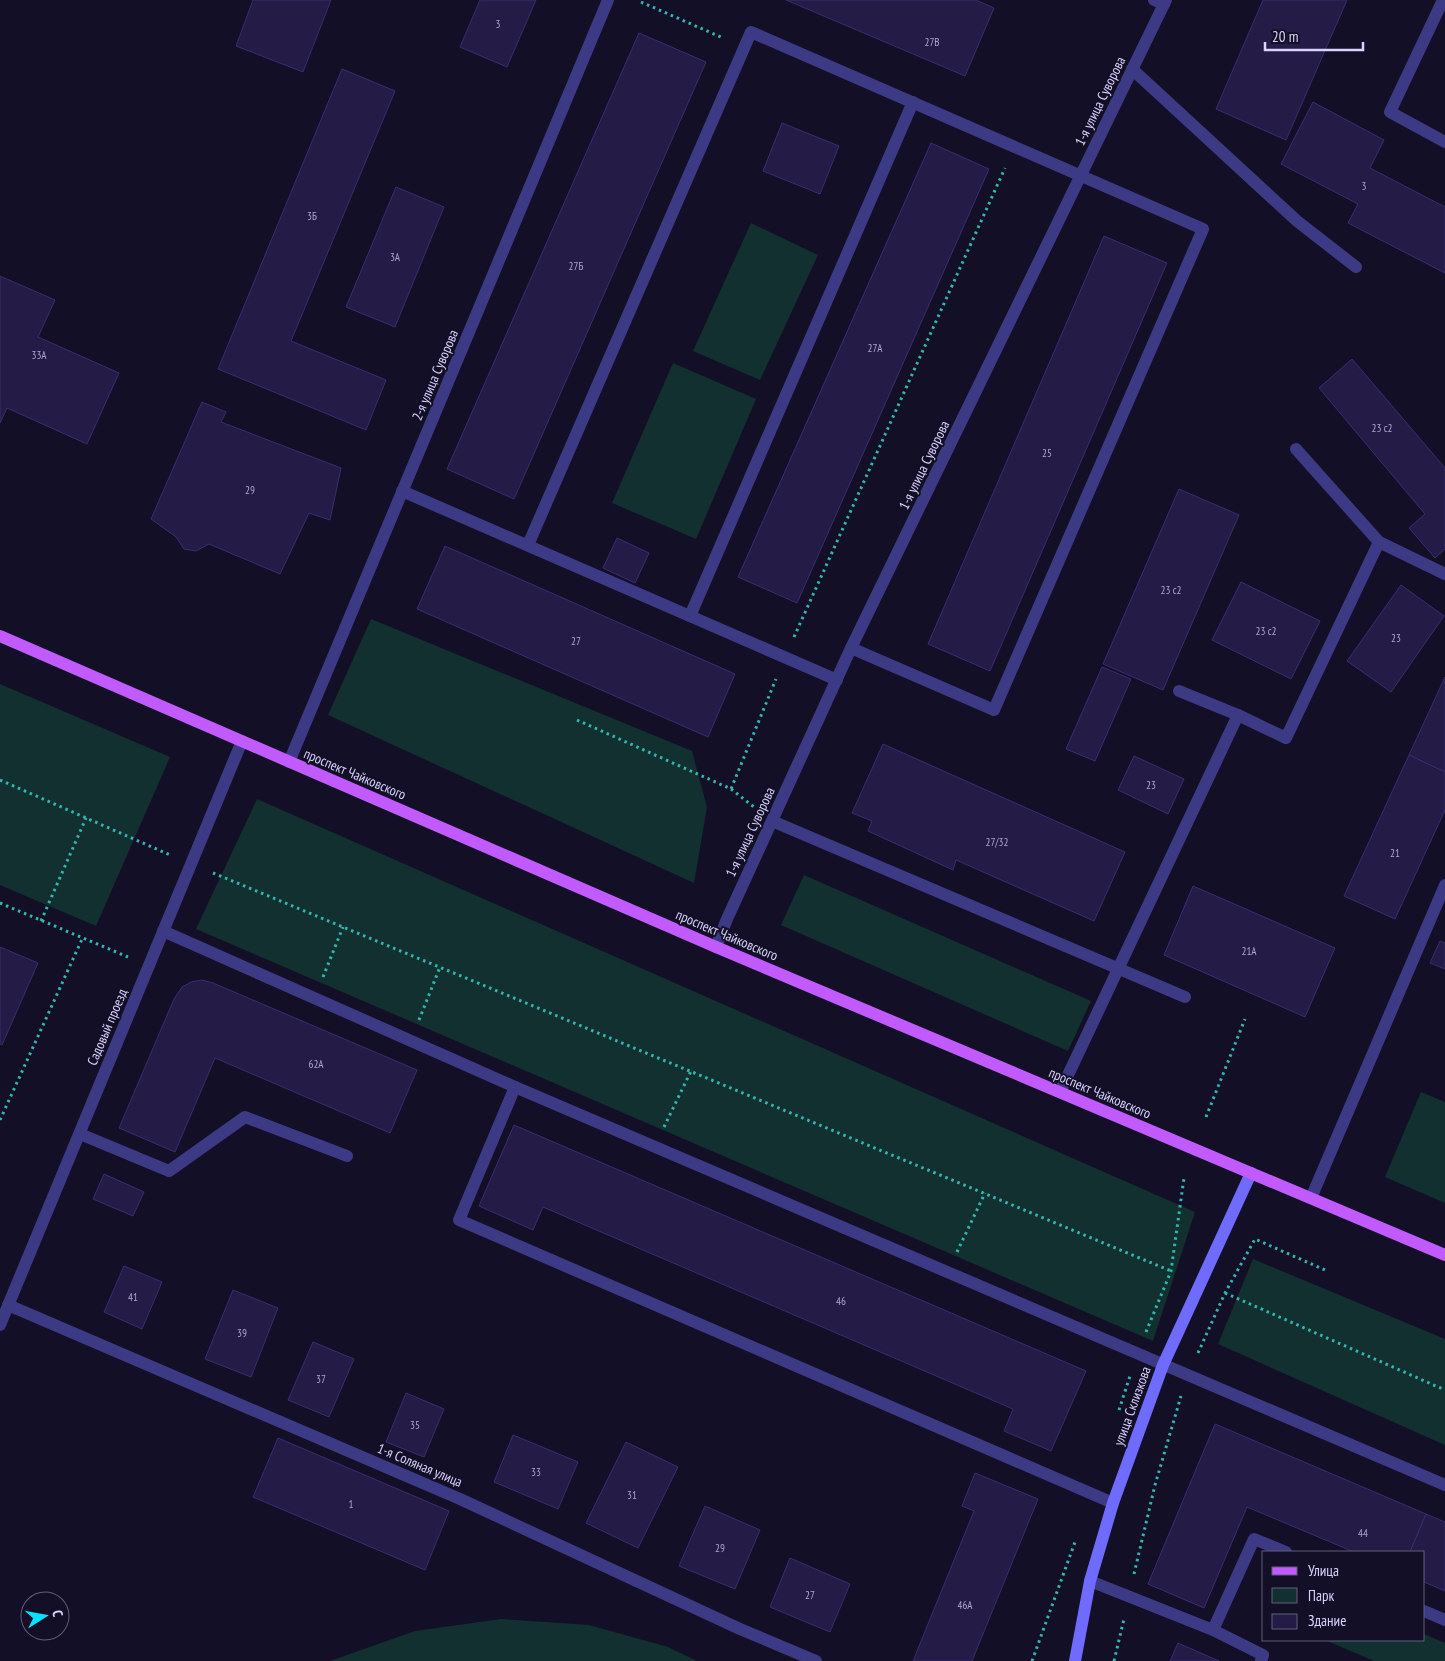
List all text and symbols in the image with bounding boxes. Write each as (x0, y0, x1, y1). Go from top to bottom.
house number: 3 (496, 17, 501, 31)
scale bar (1265, 20, 1362, 52)
text: 20 m (1272, 27, 1298, 46)
house number: 27В (924, 35, 940, 49)
street label: 1-я улица Суворова (1071, 53, 1129, 149)
house number: 3 (1362, 179, 1367, 193)
house number: 3Б (307, 209, 317, 223)
house number: 3А (390, 250, 401, 264)
house number: 27Б (569, 259, 584, 273)
street label: 2-я улица Суворова (408, 327, 462, 423)
house number: 27А (867, 341, 883, 355)
house number: 33А (31, 348, 47, 362)
street label: 1-я улица Суворова (895, 417, 953, 513)
house number: 23 с2 (1371, 421, 1393, 435)
house number: 25 (1042, 446, 1052, 460)
house number: 29 (245, 483, 255, 497)
house number: 23 с2 (1160, 583, 1182, 597)
house number: 23 с2 (1255, 624, 1277, 638)
house number: 23 (1391, 631, 1401, 645)
house number: 27 (571, 634, 581, 648)
street label: проспект Чайковского (301, 744, 409, 804)
house number: 23 (1146, 778, 1156, 792)
street label: 1-я улица Суворова (721, 784, 779, 880)
house number: 27/32 (985, 835, 1009, 849)
house number: 21 (1390, 846, 1400, 860)
street label: проспект Чайковского (673, 905, 781, 965)
house number: 21А (1241, 944, 1257, 958)
street label: Садовый проезд (83, 986, 131, 1068)
house number: 62А (308, 1057, 324, 1071)
street label: проспект Чайковского (1046, 1063, 1154, 1123)
house number: 41 (128, 1290, 138, 1304)
house number: 46 (836, 1294, 846, 1308)
house number: 39 (237, 1326, 247, 1340)
street label: улица Склизкова (1109, 1364, 1155, 1448)
house number: 37 (316, 1372, 326, 1386)
house number: 35 (410, 1418, 420, 1432)
street label: 1-я Соляная улица (375, 1439, 465, 1491)
house number: 33 (531, 1465, 541, 1479)
house number: 31 (627, 1488, 637, 1502)
house number: 1 (349, 1497, 354, 1511)
house number: 44 (1358, 1526, 1368, 1540)
house number: 29 (715, 1541, 725, 1555)
legend (1262, 1551, 1425, 1641)
text: Улица (1308, 1561, 1339, 1580)
text: Парк (1308, 1586, 1334, 1605)
house number: 27 (805, 1588, 815, 1602)
north arrow (20, 1591, 70, 1641)
house number: 46А (957, 1598, 973, 1612)
text: С (48, 1609, 67, 1619)
text: Здание (1308, 1611, 1346, 1630)

